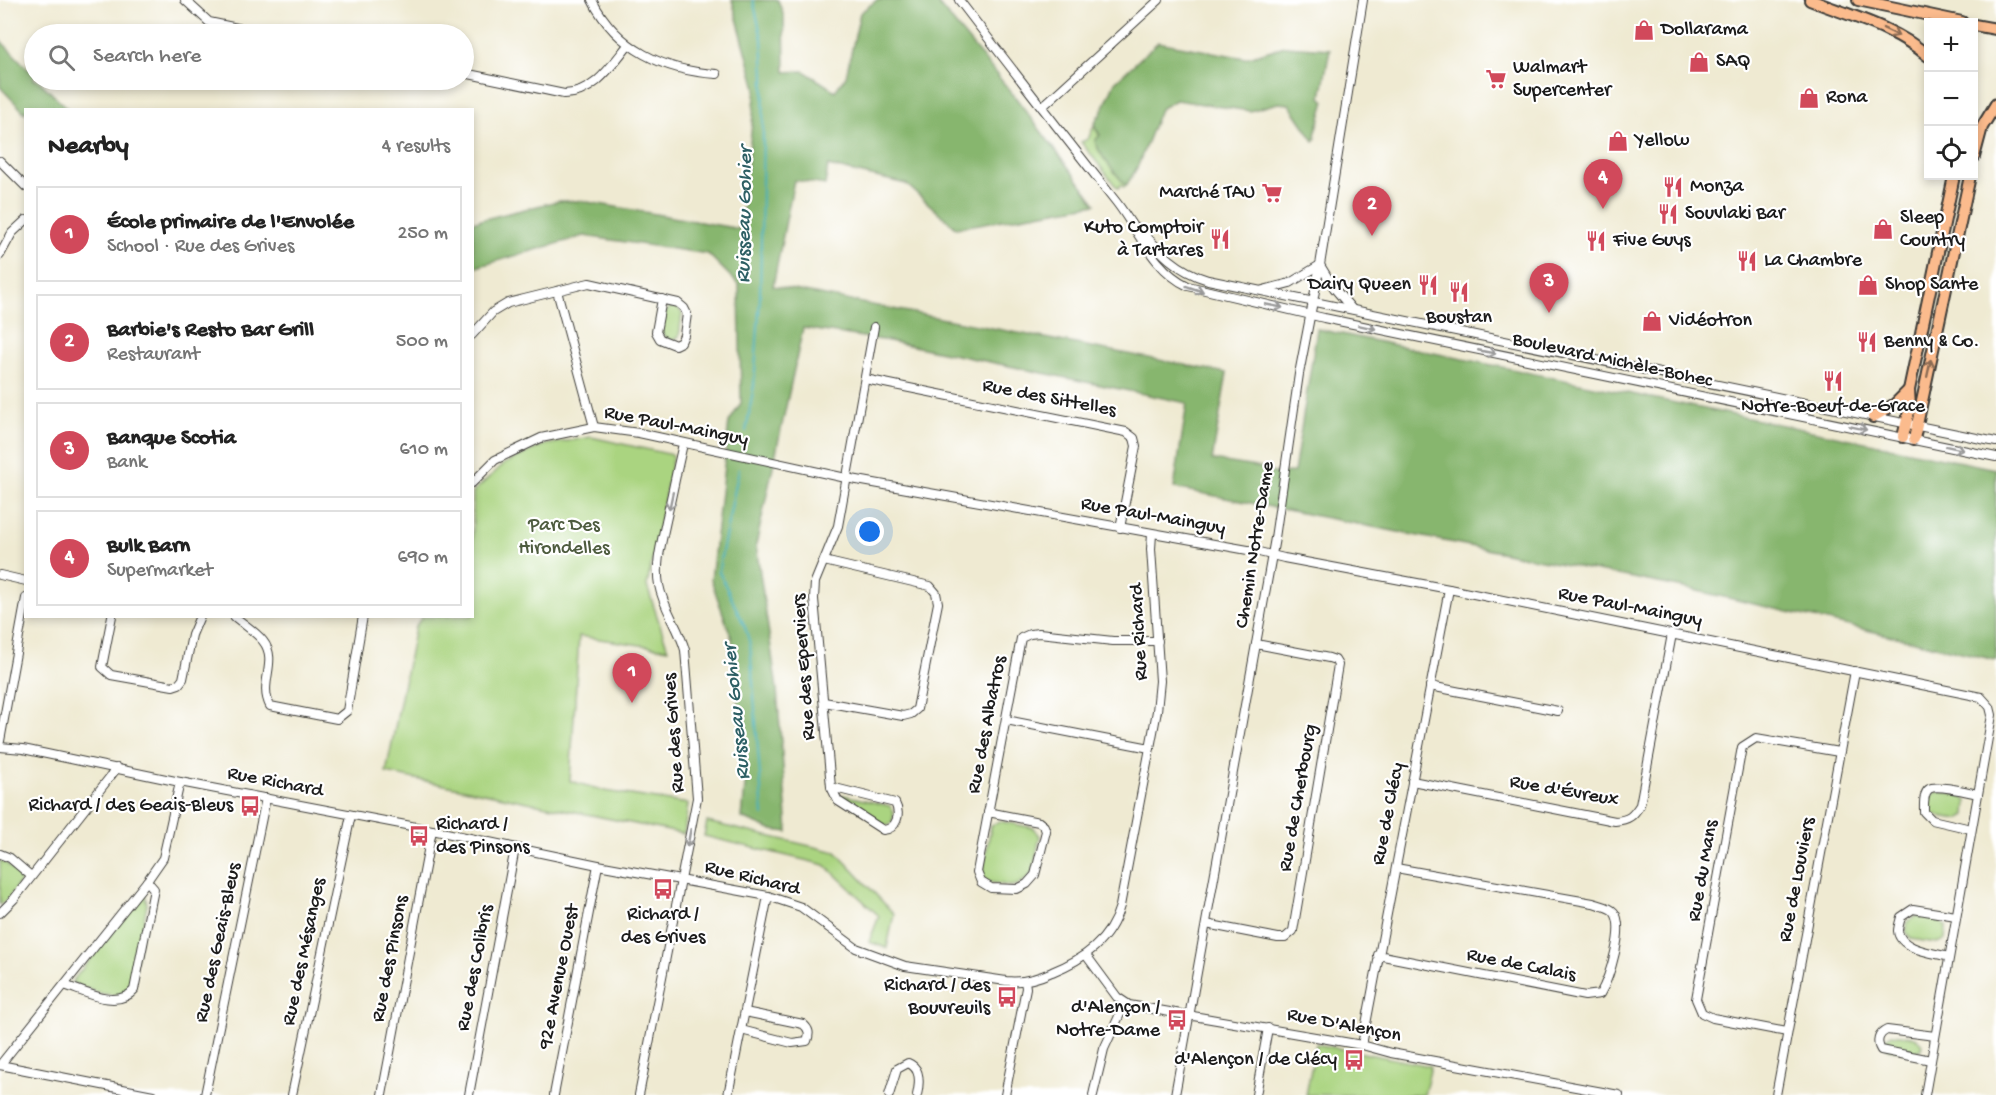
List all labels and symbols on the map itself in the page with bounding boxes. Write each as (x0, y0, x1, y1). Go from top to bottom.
shop icon: Dollarama (1632, 18, 1656, 42)
place label: Dollarama (1659, 19, 1749, 42)
one-way arrow (1882, 27, 1900, 39)
shop icon: SAQ (1687, 50, 1711, 74)
place label: SAQ (1716, 51, 1751, 74)
place label: Walmart Supercenter (1513, 57, 1613, 103)
supermarket icon: Walmart Supercenter (1484, 67, 1508, 91)
shop icon: Rona (1797, 86, 1821, 110)
place label: Rona (1826, 87, 1868, 110)
shop icon: Yellow (1606, 129, 1630, 153)
place label: Yellow (1633, 130, 1690, 153)
water label: Ruisseau Gohier (732, 142, 760, 283)
pin: 4 (1584, 160, 1622, 209)
restaurant icon: Monza (1661, 175, 1685, 199)
place label: Monza (1690, 176, 1745, 199)
supermarket icon: Marché TAU (1260, 181, 1284, 205)
place label: Marché TAU (1159, 182, 1255, 205)
pin: 2 (1352, 186, 1392, 236)
restaurant icon: Souvlaki Bar (1656, 202, 1680, 226)
place label: Souvlaki Bar (1685, 203, 1787, 226)
place label: Sleep Country (1900, 207, 1965, 253)
place label: Kuto Comptoir à Tartares (1084, 217, 1205, 263)
shop icon: Sleep Country (1871, 217, 1895, 241)
restaurant icon: Kuto Comptoir à Tartares (1208, 227, 1232, 251)
restaurant icon: Five Guys (1584, 229, 1608, 253)
place label: Five Guys (1612, 230, 1691, 253)
restaurant icon: La Chambre (1735, 249, 1759, 273)
place label: La Chambre (1764, 250, 1863, 273)
pin: 3 (1530, 264, 1568, 313)
restaurant icon: Dairy Queen (1416, 273, 1440, 297)
shop icon: Shop Sante (1856, 273, 1880, 297)
place label: Dairy Queen (1306, 274, 1411, 297)
place label: Shop Sante (1885, 274, 1979, 297)
restaurant icon: Boustan (1447, 280, 1471, 304)
one-way arrow (1185, 284, 1204, 295)
one-way arrow (1263, 301, 1283, 312)
place label: Boustan (1425, 307, 1493, 330)
shop icon: Vidéotron (1640, 309, 1664, 333)
place label: Vidéotron (1668, 310, 1753, 333)
one-way arrow (1358, 322, 1377, 334)
street label: Boulevard Michèle-Bohec (1509, 328, 1715, 394)
restaurant icon: Benny & Co. (1855, 330, 1879, 354)
place label: Benny & Co. (1883, 331, 1980, 354)
one-way arrow (1476, 347, 1496, 358)
one-way arrow (1924, 359, 1935, 379)
restaurant icon: Notre-Boeuf-de-Grace (1821, 369, 1845, 393)
street label: Rue des Sittelles (980, 375, 1118, 423)
place label: Notre-Boeuf-de-Grace (1741, 396, 1926, 419)
street label: Rue Paul-Mainguy (602, 402, 750, 452)
one-way arrow (1848, 423, 1867, 434)
one-way arrow (1945, 443, 1964, 454)
street label: Chemin Notre-Dame (1231, 459, 1281, 630)
one-way arrow (665, 491, 676, 510)
street label: Rue Paul-Mainguy (1079, 493, 1227, 541)
park label: Parc Des Hirondelles (518, 515, 610, 561)
your location (855, 517, 884, 546)
street label: Rue Richard (1126, 581, 1154, 681)
street label: Rue Paul-Mainguy (1556, 583, 1704, 633)
street label: Rue des Eperviers (788, 592, 822, 741)
water label: Ruisseau Gohier (718, 638, 758, 781)
pin: 1 (612, 654, 652, 703)
street label: Rue des Albatros (963, 654, 1013, 796)
street label: Rue des Grives (659, 672, 691, 793)
street label: Rue de Cherbourg (1275, 722, 1323, 874)
street label: Rue de Clécy (1368, 761, 1410, 867)
street label: Rue Richard (225, 762, 327, 804)
street label: Rue d'Évreux (1508, 770, 1621, 813)
bus stop icon: Richard / des Geais-Bleus (238, 794, 262, 818)
place label: Richard / des Geais-Bleus (29, 795, 234, 818)
place label: Richard / des Pinsons (436, 814, 530, 860)
street label: Rue de Louviers (1775, 815, 1821, 944)
street label: Rue du Mans (1684, 818, 1724, 924)
bus stop icon: Richard / des Pinsons (407, 824, 431, 848)
one-way arrow (683, 828, 694, 848)
street label: Rue Richard (702, 856, 804, 902)
street label: Rue des Geais-Bleus (191, 860, 247, 1025)
street label: Rue des Mésanges (278, 875, 332, 1028)
bus stop icon: Richard / des Grives (651, 877, 675, 901)
street label: Rue des Pinsons (367, 893, 415, 1024)
street label: 92e Avenue Ouest (534, 901, 586, 1052)
street label: Rue des Colibris (452, 902, 500, 1033)
place label: Richard / des Grives (621, 904, 706, 950)
street label: Rue de Calais (1464, 944, 1578, 988)
place label: Richard / des Bouvreuils (884, 975, 991, 1021)
bus stop icon: Richard / des Bouvreuils (995, 985, 1019, 1009)
place label: d'Alençon / Notre-Dame (1056, 997, 1161, 1043)
street label: Rue D'Alençon (1285, 1004, 1403, 1048)
bus stop icon: d'Alençon / Notre-Dame (1165, 1008, 1189, 1032)
bus stop icon: d'Alençon / de Clécy (1342, 1048, 1366, 1072)
place label: d'Alençon / de Clécy (1174, 1049, 1337, 1072)

